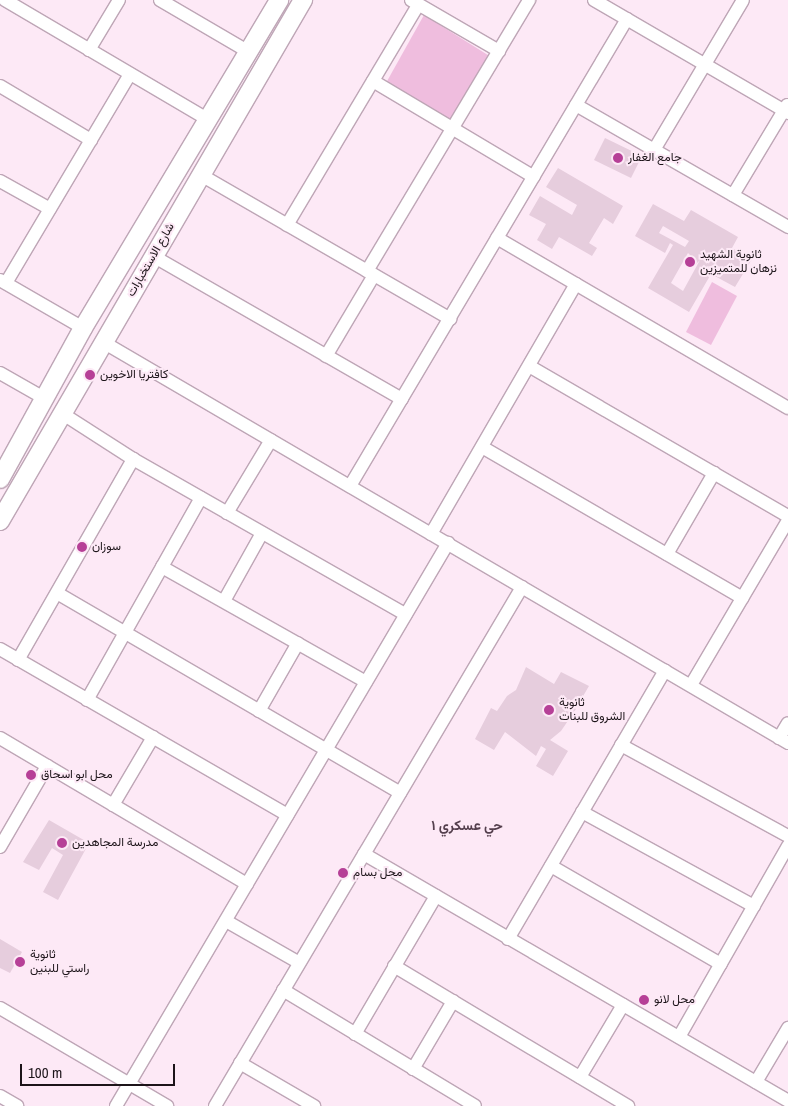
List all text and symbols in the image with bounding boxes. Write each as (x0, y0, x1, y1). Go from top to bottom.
place label: جامع الغفار (628, 151, 682, 165)
marker: جامع الغفار (612, 152, 624, 164)
street label: شارع الاستخبارات (124, 221, 178, 299)
place label: ثانوية الشهيد نزهان للمتميزين (700, 248, 777, 276)
marker: ثانوية الشهيد نزهان للمتميزين (684, 256, 696, 268)
place label: كافتريا الاخوين (100, 368, 168, 382)
marker: كافتريا الاخوين (84, 369, 96, 381)
place label: سوزان (92, 540, 121, 554)
marker: سوزان (76, 541, 88, 553)
place label: ثانوية الشروق للبنات (559, 696, 625, 724)
marker: ثانوية الشروق للبنات (543, 704, 555, 716)
place label: محل ابو اسحاق (41, 768, 113, 782)
marker: محل ابو اسحاق (25, 769, 37, 781)
district label: حي عسكري ١ (431, 817, 503, 833)
place label: مدرسة المجاهدين (72, 836, 158, 850)
marker: مدرسة المجاهدين (56, 837, 68, 849)
place label: محل بسام (353, 866, 402, 880)
marker: محل بسام (337, 867, 349, 879)
place label: ثانوية راستي للبنين (30, 948, 89, 976)
marker: ثانوية راستي للبنين (14, 956, 26, 968)
place label: محل لانو (654, 993, 695, 1007)
marker: محل لانو (638, 994, 650, 1006)
scale bar (22, 1054, 178, 1086)
text: 100 m (28, 1062, 62, 1083)

